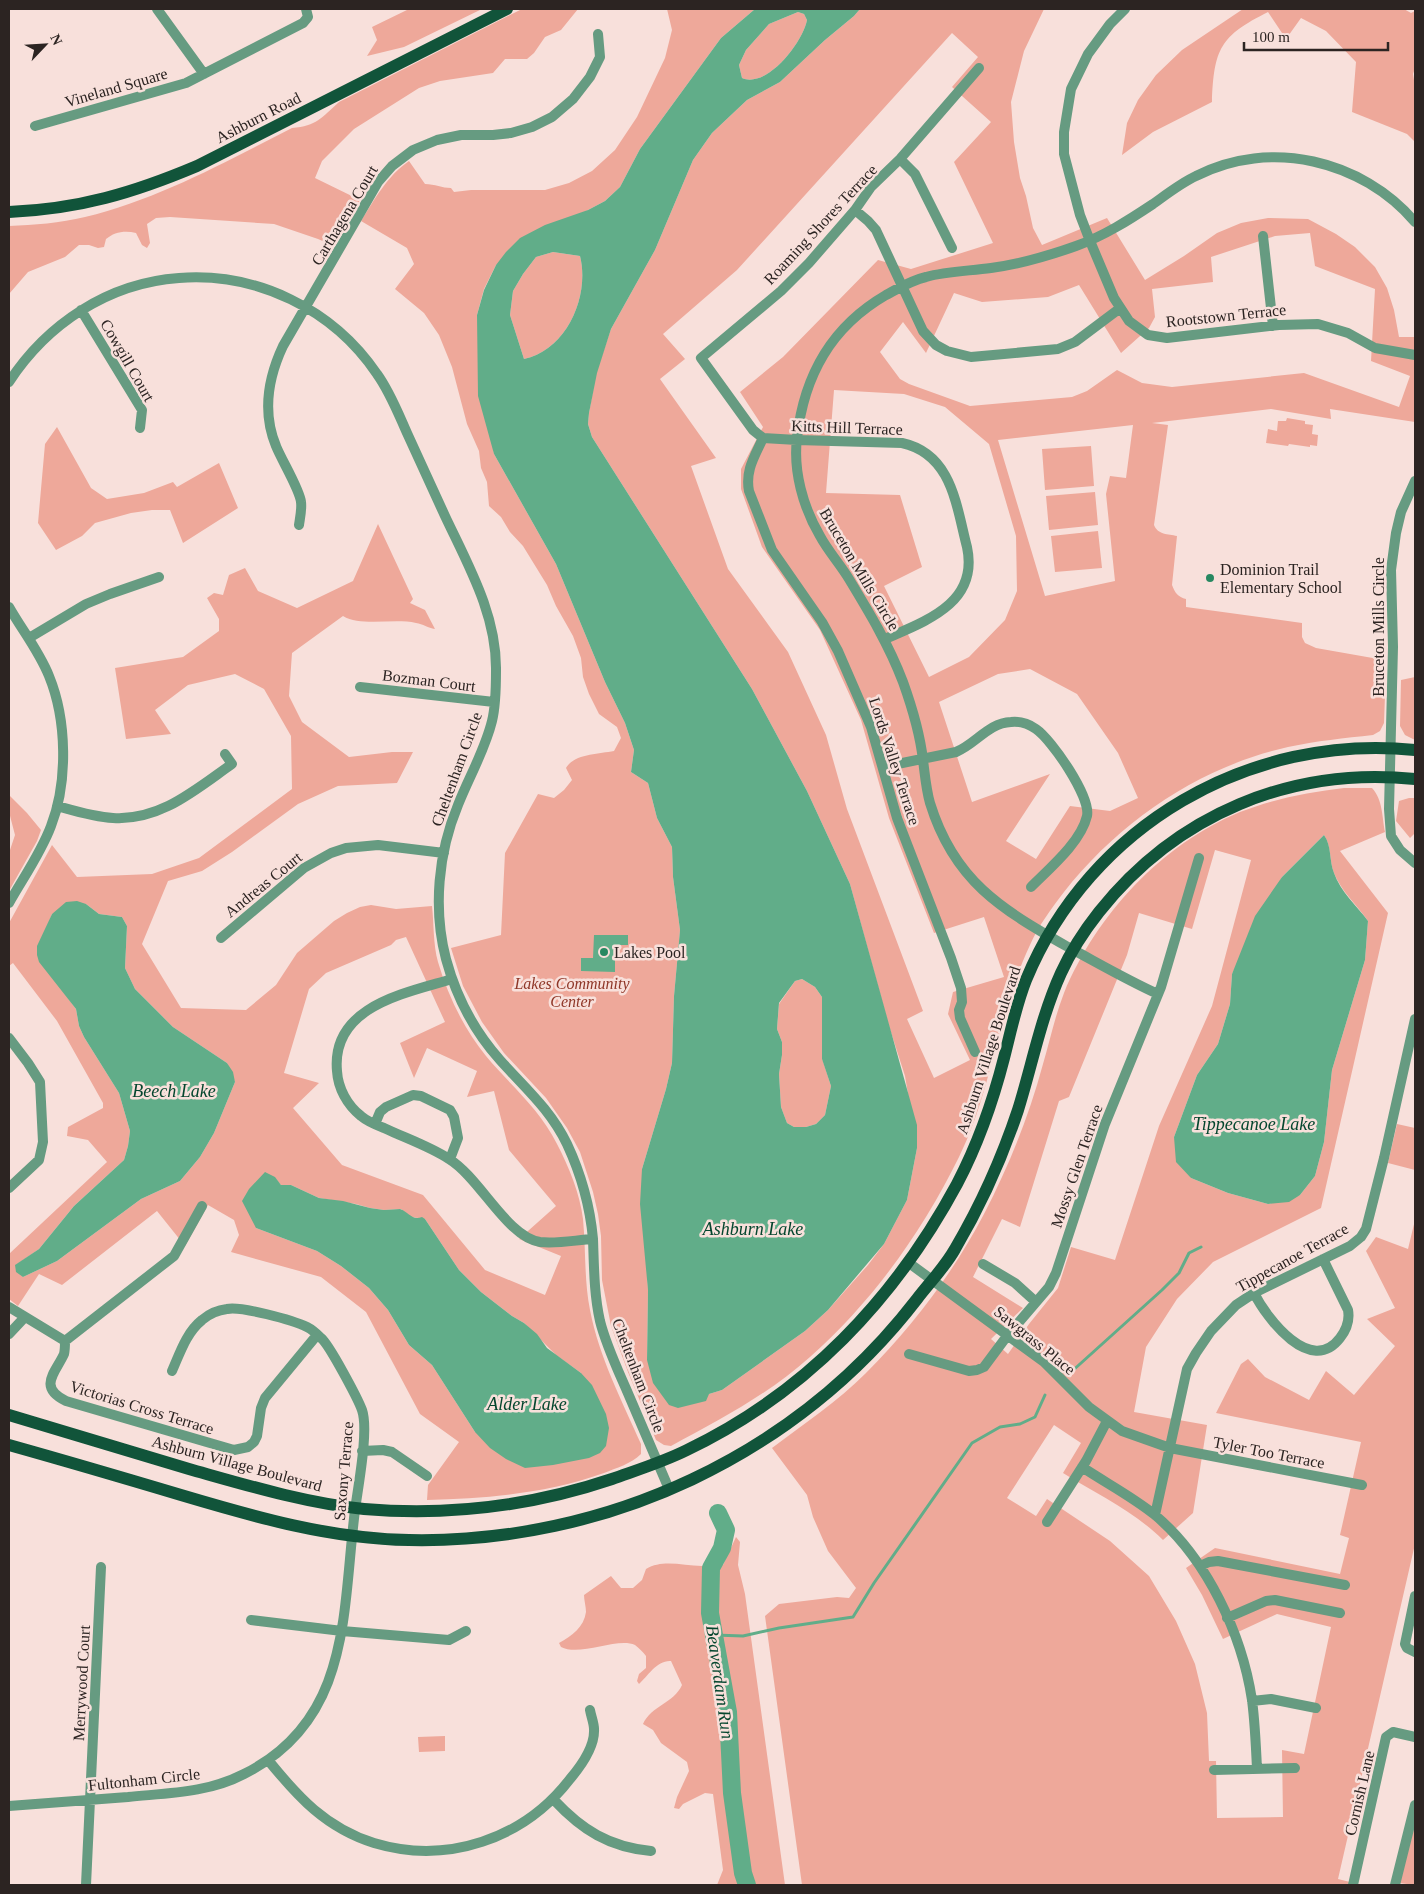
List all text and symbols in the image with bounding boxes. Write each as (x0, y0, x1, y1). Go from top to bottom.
north arrow (20, 20, 70, 70)
scale bar (1244, 20, 1388, 52)
text: 100 m (1252, 29, 1290, 45)
text: N (47, 32, 65, 47)
street label: Vineland Square (63, 65, 170, 111)
street label: Ashburn Road (213, 89, 303, 146)
street label: Roaming Shores Terrace (760, 161, 881, 288)
street label: Carthagena Court (308, 162, 382, 269)
street label: Rootstown Terrace (1165, 301, 1287, 330)
street label: Cowgill Court (96, 316, 158, 405)
street label: Kitts Hill Terrace (791, 417, 903, 438)
street label: Bruceton Mills Circle (816, 505, 903, 633)
street label: Bruceton Mills Circle (1370, 557, 1387, 697)
place label: Dominion Trail Elementary School (1220, 561, 1343, 597)
marker: Dominion Trail Elementary School (1204, 572, 1216, 584)
street label: Bozman Court (381, 666, 477, 695)
street label: Lords Valley Terrace (865, 695, 923, 827)
street label: Cheltenham Circle (428, 710, 485, 829)
street label: Andreas Court (222, 848, 306, 920)
place label: Lakes Pool (614, 944, 686, 961)
marker: Lakes Pool (598, 946, 610, 958)
street label: Ashburn Village Boulevard (953, 964, 1025, 1137)
park label: Lakes Community Center (513, 975, 630, 1010)
water label: Beech Lake (132, 1081, 216, 1101)
street label: Mossy Glen Terrace (1047, 1102, 1106, 1230)
water label: Tippecanoe Lake (1193, 1114, 1315, 1134)
water label: Ashburn Lake (702, 1219, 803, 1239)
street label: Tippecanoe Terrace (1233, 1220, 1352, 1296)
street label: Sawgrass Place (990, 1303, 1079, 1379)
street label: Cheltenham Circle (609, 1316, 668, 1434)
street label: Victorias Cross Terrace (68, 1377, 216, 1437)
water label: Alder Lake (486, 1394, 567, 1414)
street label: Saxony Terrace (331, 1421, 357, 1521)
street label: Ashburn Village Boulevard (150, 1433, 324, 1495)
street label: Tyler Too Terrace (1211, 1433, 1326, 1473)
street label: Merrywood Court (70, 1624, 94, 1741)
water label: Beaverdam Run (702, 1624, 738, 1740)
street label: Cornish Lane (1341, 1749, 1378, 1837)
street label: Fultonham Circle (87, 1765, 201, 1794)

